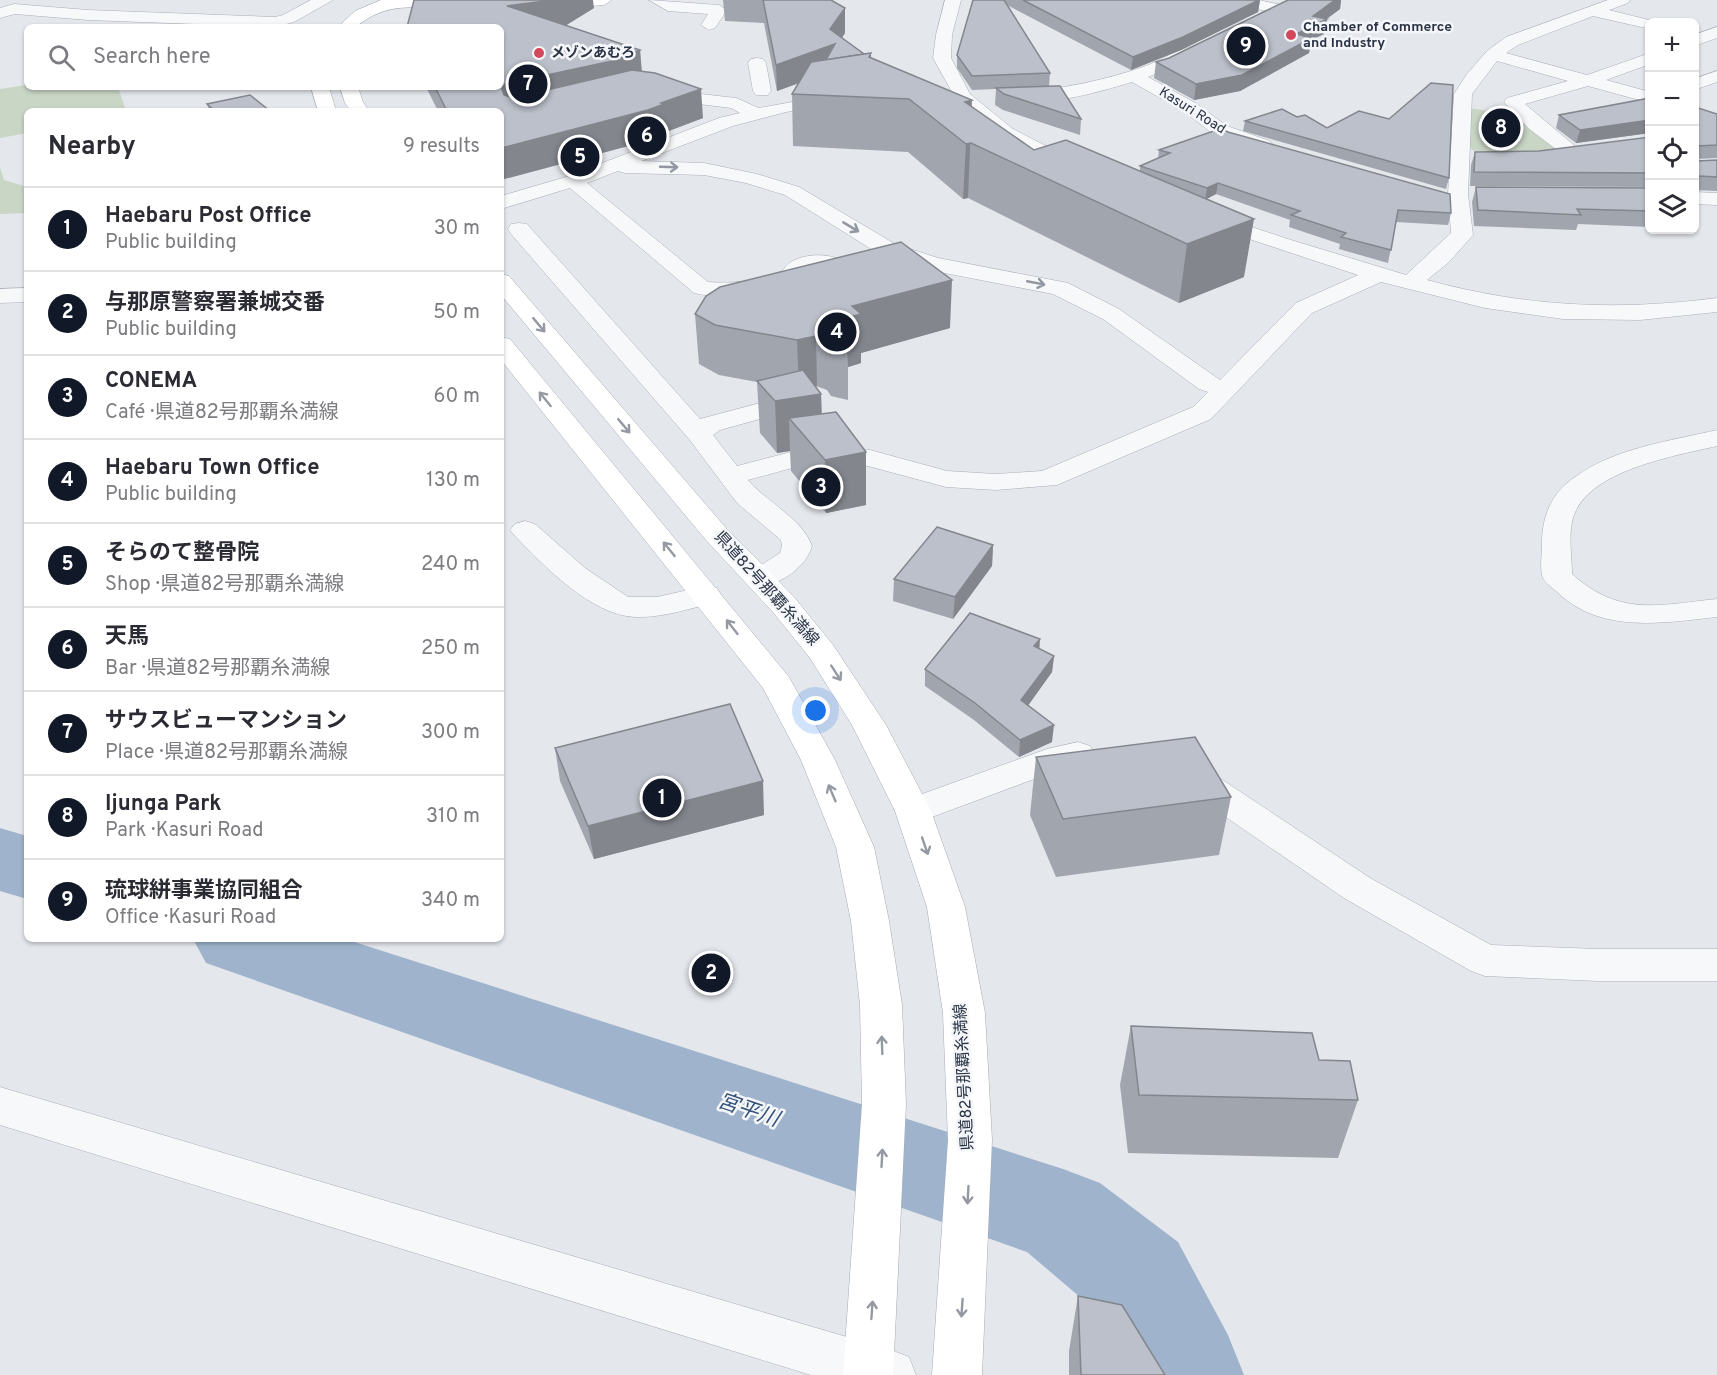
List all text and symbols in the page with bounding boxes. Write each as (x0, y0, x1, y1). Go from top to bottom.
map controls (1645, 18, 1699, 234)
button: + (1645, 18, 1699, 72)
place label: Chamber of Commerce and Industry (1303, 19, 1452, 52)
search box (24, 24, 504, 90)
pin: 9 (1226, 24, 1266, 68)
marker: Chamber of Commerce and Industry (1284, 28, 1298, 42)
icon: search (45, 41, 78, 74)
text: Search here (93, 44, 211, 71)
place label: メゾンあむろ (551, 44, 635, 62)
marker: メゾンあむろ (532, 46, 546, 60)
pin: 7 (508, 62, 548, 106)
button: − (1645, 72, 1699, 126)
street label: Kasuri Road (1156, 84, 1228, 138)
pin: 8 (1482, 106, 1520, 150)
pin: 6 (628, 114, 666, 158)
button: locate (1645, 126, 1699, 180)
text: Nearby (48, 131, 136, 164)
text: 9 results (403, 134, 480, 160)
pin: 5 (560, 134, 600, 180)
one-way arrow (659, 162, 679, 173)
button: layers (1645, 180, 1699, 234)
text: Haebaru Post Office (105, 203, 312, 230)
text: 1 (64, 216, 72, 242)
text: 30 m (434, 216, 480, 242)
one-way arrow (842, 222, 859, 234)
text: Public building (105, 230, 237, 256)
one-way arrow (1025, 278, 1045, 289)
text: 与那原警察署兼城交番 (105, 290, 325, 317)
text: 2 (61, 300, 74, 326)
text: 50 m (433, 300, 480, 326)
pin: 4 (818, 310, 856, 354)
text: Public building (105, 317, 237, 343)
one-way arrow (532, 317, 546, 332)
text: CONEMA (105, 368, 197, 395)
text: 3 (62, 384, 74, 410)
text: 60 m (434, 384, 480, 410)
one-way arrow (538, 392, 552, 407)
text: Café · 県道82号那覇糸満線 (105, 400, 339, 426)
one-way arrow (618, 418, 631, 434)
text: Haebaru Town Office (105, 455, 319, 482)
pin: 3 (802, 464, 840, 510)
text: 4 (61, 468, 74, 494)
text: 130 m (426, 468, 480, 494)
text: Public building (105, 482, 237, 508)
street label: 県道82号那覇糸満線 (709, 528, 823, 650)
text: そらのて整骨院 (105, 540, 259, 567)
one-way arrow (663, 542, 676, 558)
text: 5 (61, 552, 74, 578)
text: 240 m (421, 552, 480, 578)
text: Shop · 県道82号那覇糸満線 (105, 572, 344, 598)
one-way arrow (725, 619, 738, 635)
text: 天馬 (105, 624, 149, 651)
text: 6 (61, 636, 74, 662)
text: 250 m (421, 636, 480, 662)
text: Bar · 県道82号那覇糸満線 (105, 656, 330, 682)
one-way arrow (830, 664, 842, 681)
your location (801, 696, 830, 725)
text: サウスビューマンション (105, 708, 347, 735)
text: 7 (62, 720, 73, 746)
text: 300 m (421, 720, 480, 746)
text: Place · 県道82号那覇糸満線 (105, 740, 348, 766)
pin: 1 (642, 776, 682, 820)
one-way arrow (826, 784, 837, 803)
text: Ijunga Park (105, 791, 222, 818)
text: 8 (61, 804, 74, 830)
text: 310 m (426, 804, 480, 830)
text: Park · Kasuri Road (105, 818, 263, 844)
one-way arrow (920, 836, 931, 855)
text: 琉球絣事業協同組合 (105, 878, 303, 905)
text: 9 (61, 888, 74, 914)
text: 340 m (421, 888, 480, 914)
text: Office · Kasuri Road (105, 905, 276, 931)
pin: 2 (692, 950, 730, 996)
street label: 県道82号那覇糸満線 (951, 1003, 979, 1151)
one-way arrow (877, 1036, 888, 1056)
water label: 宮平川 (714, 1088, 784, 1135)
one-way arrow (876, 1148, 887, 1168)
one-way arrow (962, 1184, 973, 1204)
one-way arrow (956, 1298, 967, 1318)
one-way arrow (867, 1301, 878, 1321)

